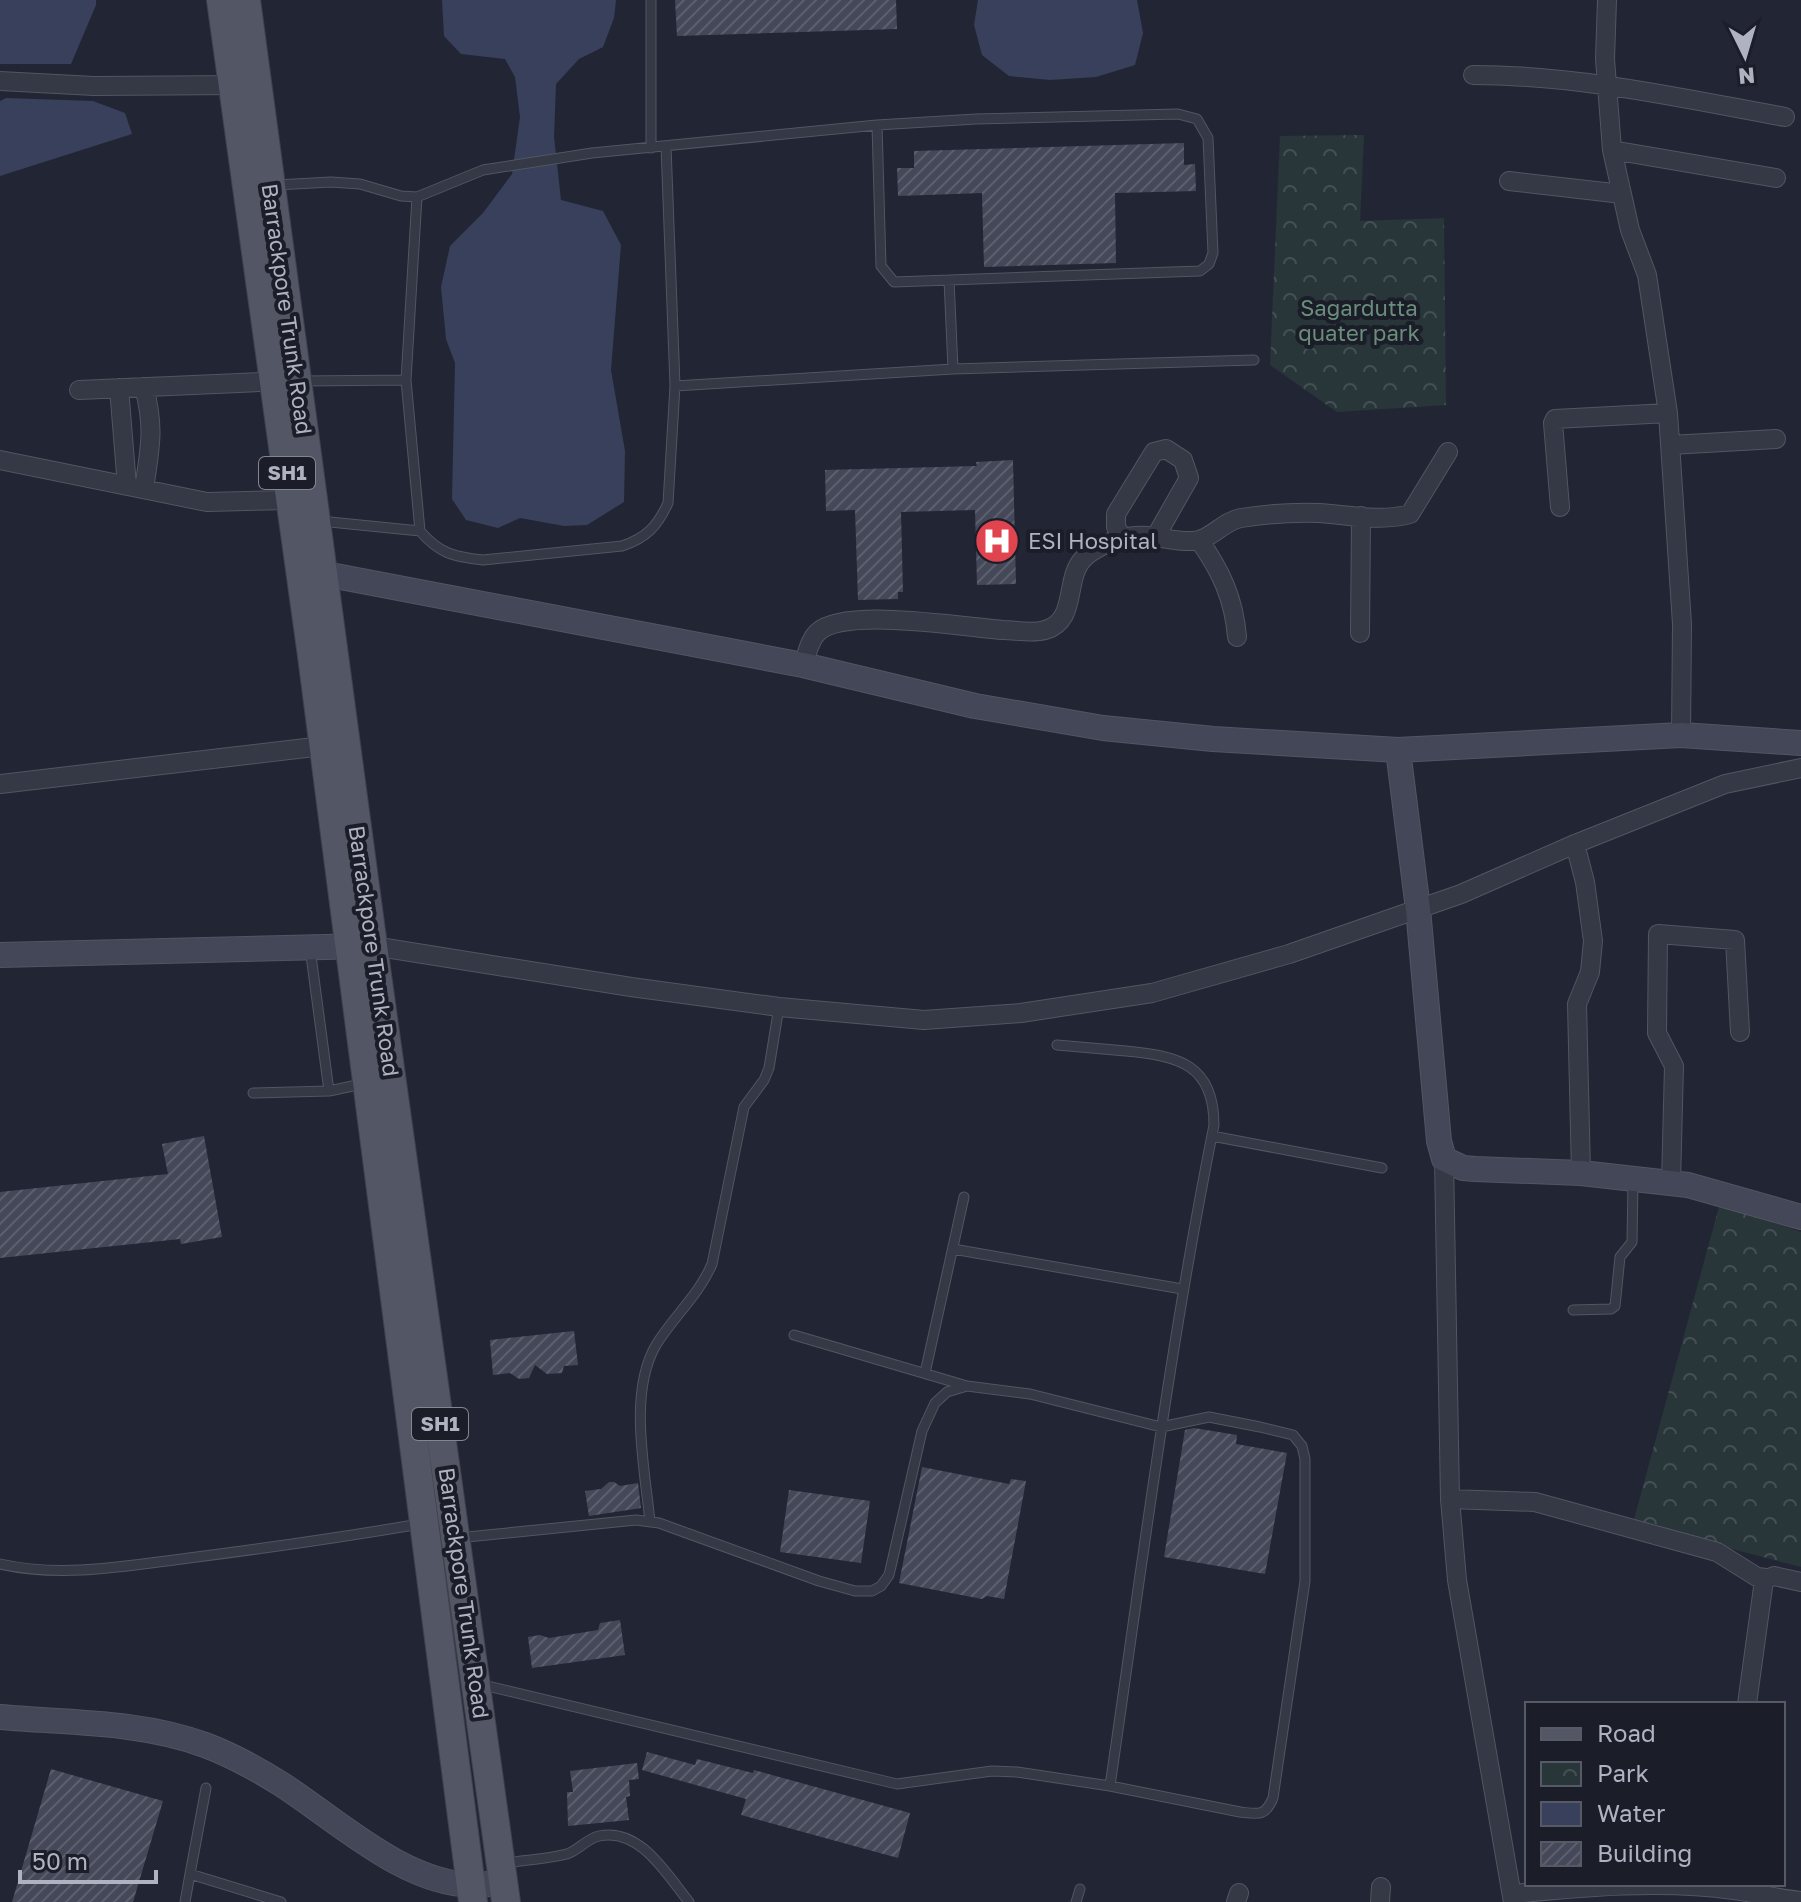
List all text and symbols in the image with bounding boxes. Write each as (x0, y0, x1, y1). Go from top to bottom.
north arrow (1705, 16, 1785, 96)
text: N (1737, 62, 1756, 91)
street label: Barrackpore Trunk Road (257, 182, 318, 436)
park label: Sagardutta quater park (1298, 294, 1420, 346)
road number: SH1 (259, 457, 315, 489)
hospital icon: ESI Hospital (973, 517, 1021, 565)
place label: ESI Hospital (1028, 527, 1157, 554)
street label: Barrackpore Trunk Road (344, 824, 405, 1078)
road number: SH1 (412, 1408, 468, 1440)
street label: Barrackpore Trunk Road (434, 1466, 495, 1720)
legend (1525, 1702, 1785, 1886)
text: Road (1597, 1718, 1656, 1747)
text: Park (1597, 1758, 1649, 1787)
text: Water (1597, 1798, 1665, 1827)
scale bar (20, 1834, 156, 1884)
text: Building (1597, 1838, 1692, 1867)
text: 50 m (32, 1846, 88, 1875)

